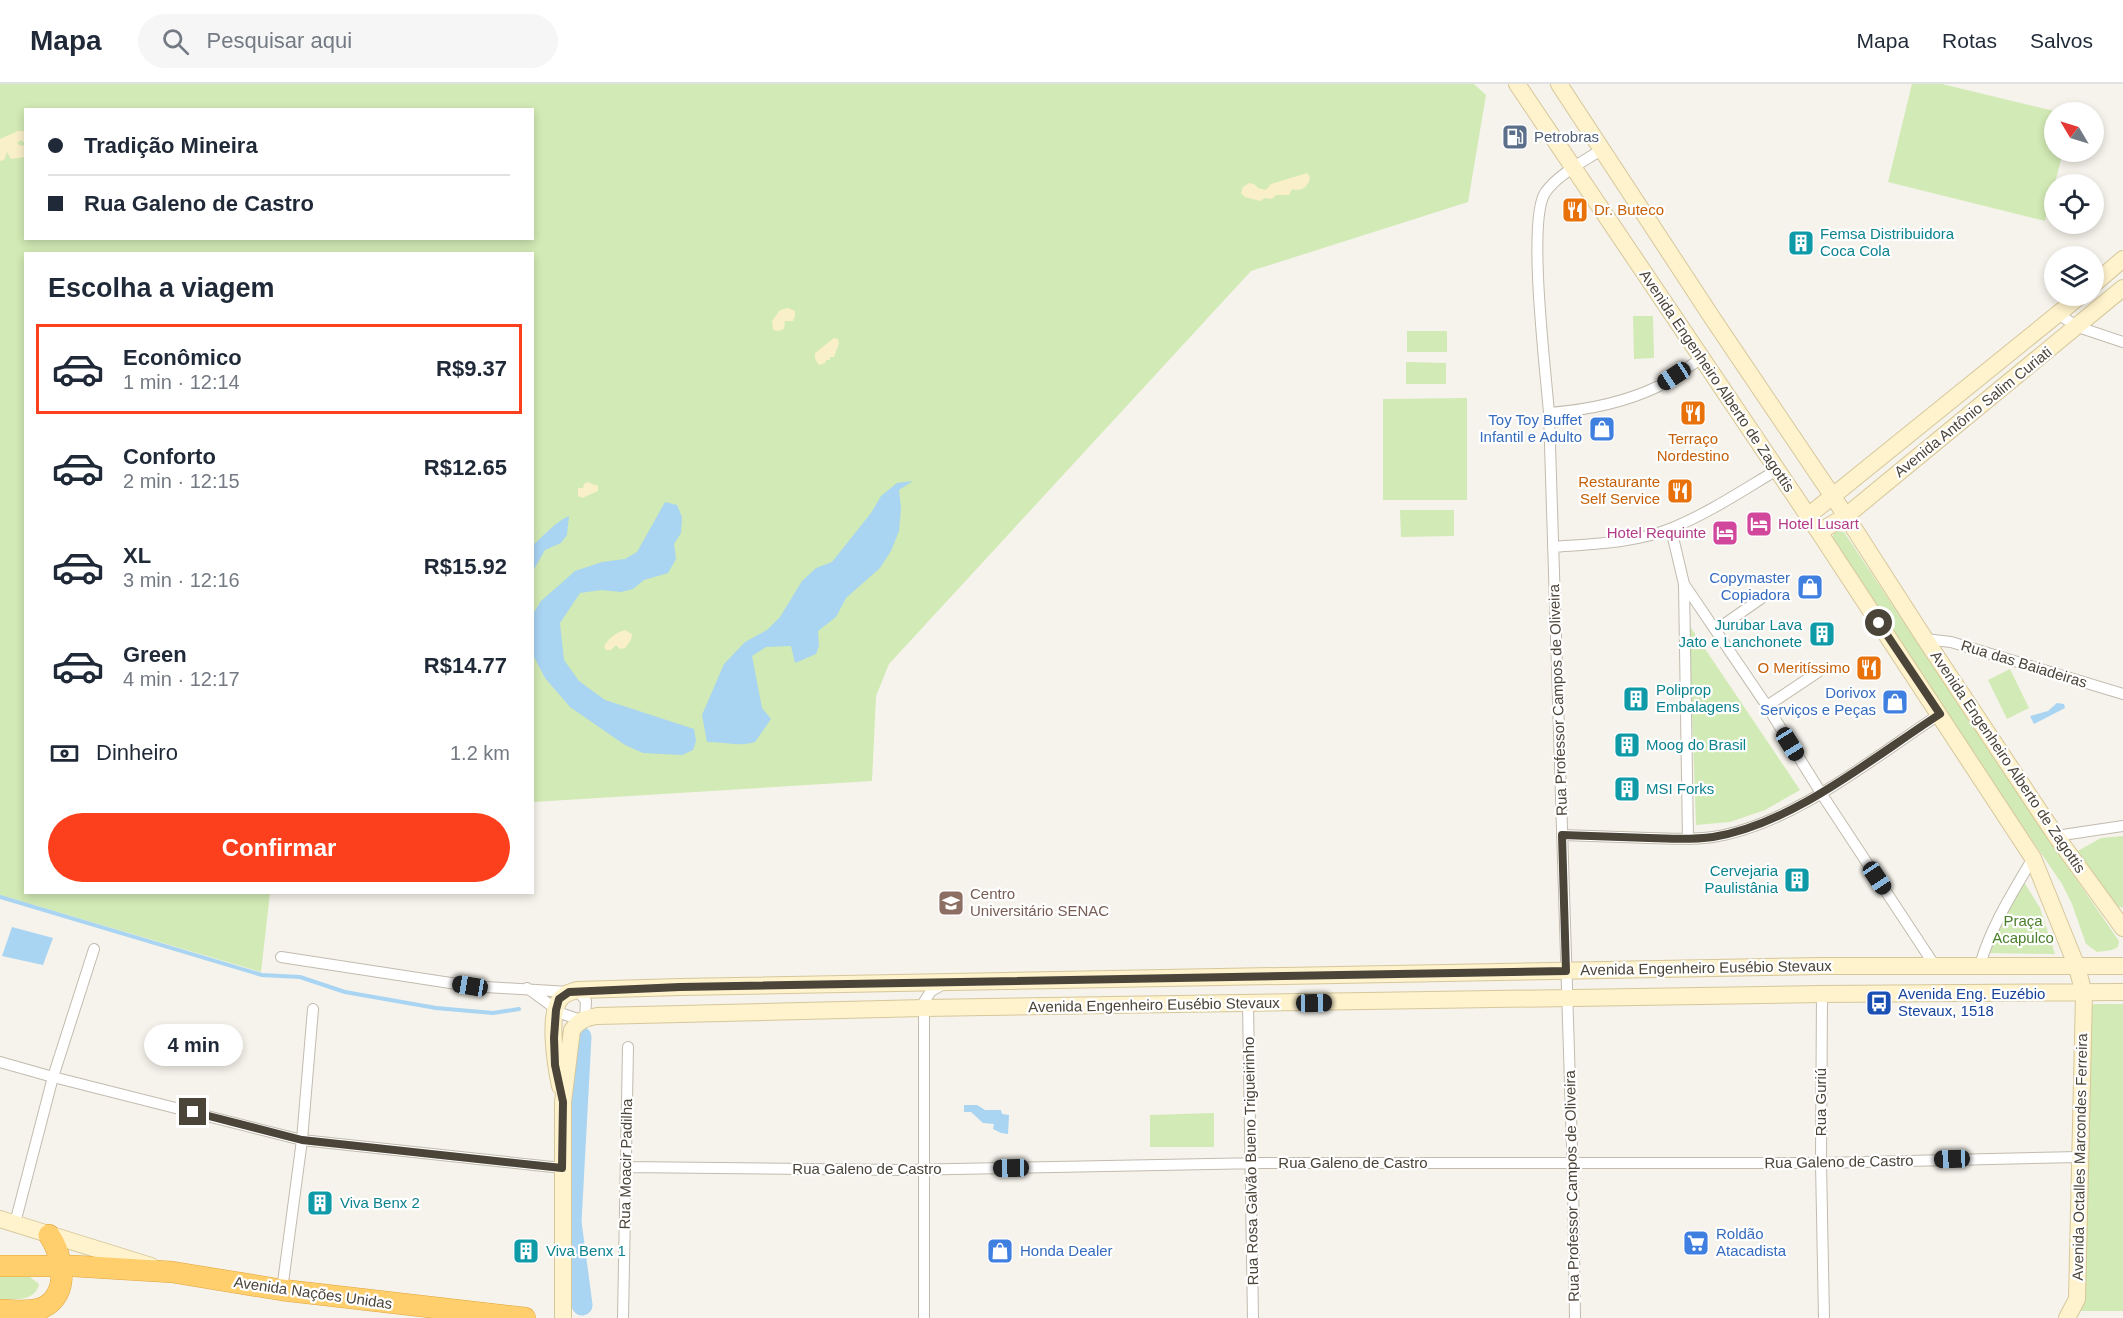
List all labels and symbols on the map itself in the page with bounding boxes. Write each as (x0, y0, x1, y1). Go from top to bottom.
north arrow (2044, 102, 2104, 162)
fuel station icon: Petrobras (1500, 122, 1530, 152)
place label: Petrobras (1534, 128, 1599, 145)
restaurant icon: Dr. Buteco (1560, 195, 1590, 225)
place label: Dr. Buteco (1594, 201, 1664, 218)
place label: Femsa Distribuidora Coca Cola (1820, 225, 1955, 259)
building icon: Femsa Distribuidora Coca Cola (1786, 228, 1816, 258)
street label: Avenida Engenheiro Alberto de Zagottis (1637, 267, 1798, 495)
street label: Avenida Antônio Salim Curiati (1891, 343, 2055, 480)
car (1654, 359, 1694, 393)
restaurant icon: Terraço Nordestino (1678, 398, 1708, 428)
place label: Toy Toy Buffet Infantil e Adulto (1479, 411, 1583, 445)
shop icon: Toy Toy Buffet Infantil e Adulto (1587, 414, 1617, 444)
place label: Terraço Nordestino (1657, 430, 1729, 464)
place label: Restaurante Self Service (1578, 473, 1660, 507)
restaurant icon: Restaurante Self Service (1665, 476, 1695, 506)
hotel icon: Hotel Lusart (1744, 509, 1774, 539)
place label: Hotel Lusart (1778, 515, 1860, 532)
hotel icon: Hotel Requinte (1710, 518, 1740, 548)
place label: Hotel Requinte (1607, 524, 1706, 541)
place label: Copymaster Copiadora (1709, 569, 1791, 603)
shop icon: Copymaster Copiadora (1795, 572, 1825, 602)
street label: Rua Professor Campos de Oliveira (1545, 583, 1570, 816)
route start (1865, 609, 1892, 636)
place label: Jurubar Lava Jato e Lanchonete (1679, 616, 1803, 650)
building icon: Jurubar Lava Jato e Lanchonete (1807, 619, 1837, 649)
street label: Rua das Baiadeiras (1959, 636, 2089, 691)
street label: Avenida Engenheiro Alberto de Zagottis (1928, 648, 2089, 876)
restaurant icon: O Meritíssimo (1854, 653, 1884, 683)
place label: O Meritíssimo (1757, 659, 1850, 676)
place label: Poliprop Embalagens (1656, 681, 1739, 715)
building icon: Poliprop Embalagens (1621, 684, 1651, 714)
place label: Dorivox Serviços e Peças (1760, 684, 1876, 718)
shop icon: Dorivox Serviços e Peças (1880, 687, 1910, 717)
car (1773, 724, 1807, 764)
building icon: Moog do Brasil (1612, 730, 1642, 760)
place label: Moog do Brasil (1646, 736, 1746, 753)
building icon: MSI Forks (1612, 774, 1642, 804)
place label: MSI Forks (1646, 780, 1714, 797)
car (1859, 858, 1895, 898)
place label: Cervejaria Paulistânia (1705, 862, 1779, 896)
building icon: Cervejaria Paulistânia (1782, 865, 1812, 895)
place label: Centro Universitário SENAC (970, 885, 1109, 919)
school or university icon: Centro Universitário SENAC (936, 888, 966, 918)
park label: Praça Acapulco (1992, 912, 2054, 946)
street label: Avenida Engenheiro Eusébio Stevaux (1580, 957, 1832, 978)
car (451, 974, 489, 998)
place label: Avenida Eng. Euzébio Stevaux, 1518 (1898, 985, 2045, 1019)
bus stop icon: Avenida Eng. Euzébio Stevaux, 1518 (1864, 988, 1894, 1018)
street label: Avenida Engenheiro Eusébio Stevaux (1028, 994, 1280, 1015)
car (1296, 994, 1332, 1012)
callout: 4 min (144, 1025, 242, 1067)
street label: Avenida Octalles Marcondes Ferreira (2069, 1033, 2090, 1281)
street label: Rua Rosa Galvão Bueno Trigueirinho (1240, 1037, 1261, 1285)
street label: Rua Guriú (1812, 1068, 1829, 1136)
street label: Rua Professor Campos de Oliveira (1561, 1069, 1582, 1302)
route end (179, 1098, 206, 1125)
street label: Rua Moacir Padilha (616, 1098, 635, 1230)
car (1934, 1149, 1970, 1169)
street label: Rua Galeno de Castro (1764, 1152, 1914, 1171)
street label: Rua Galeno de Castro (1278, 1154, 1428, 1171)
car (993, 1159, 1029, 1177)
street label: Rua Galeno de Castro (792, 1160, 942, 1177)
building icon: Viva Benx 2 (305, 1188, 335, 1218)
place label: Viva Benx 2 (340, 1194, 420, 1211)
place label: Roldão Atacadista (1716, 1225, 1787, 1259)
supermarket icon: Roldão Atacadista (1681, 1228, 1711, 1258)
building icon: Viva Benx 1 (511, 1236, 541, 1266)
shop icon: Honda Dealer (985, 1236, 1015, 1266)
place label: Viva Benx 1 (546, 1242, 626, 1259)
place label: Honda Dealer (1020, 1242, 1113, 1259)
street label: Avenida Nações Unidas (233, 1273, 393, 1312)

